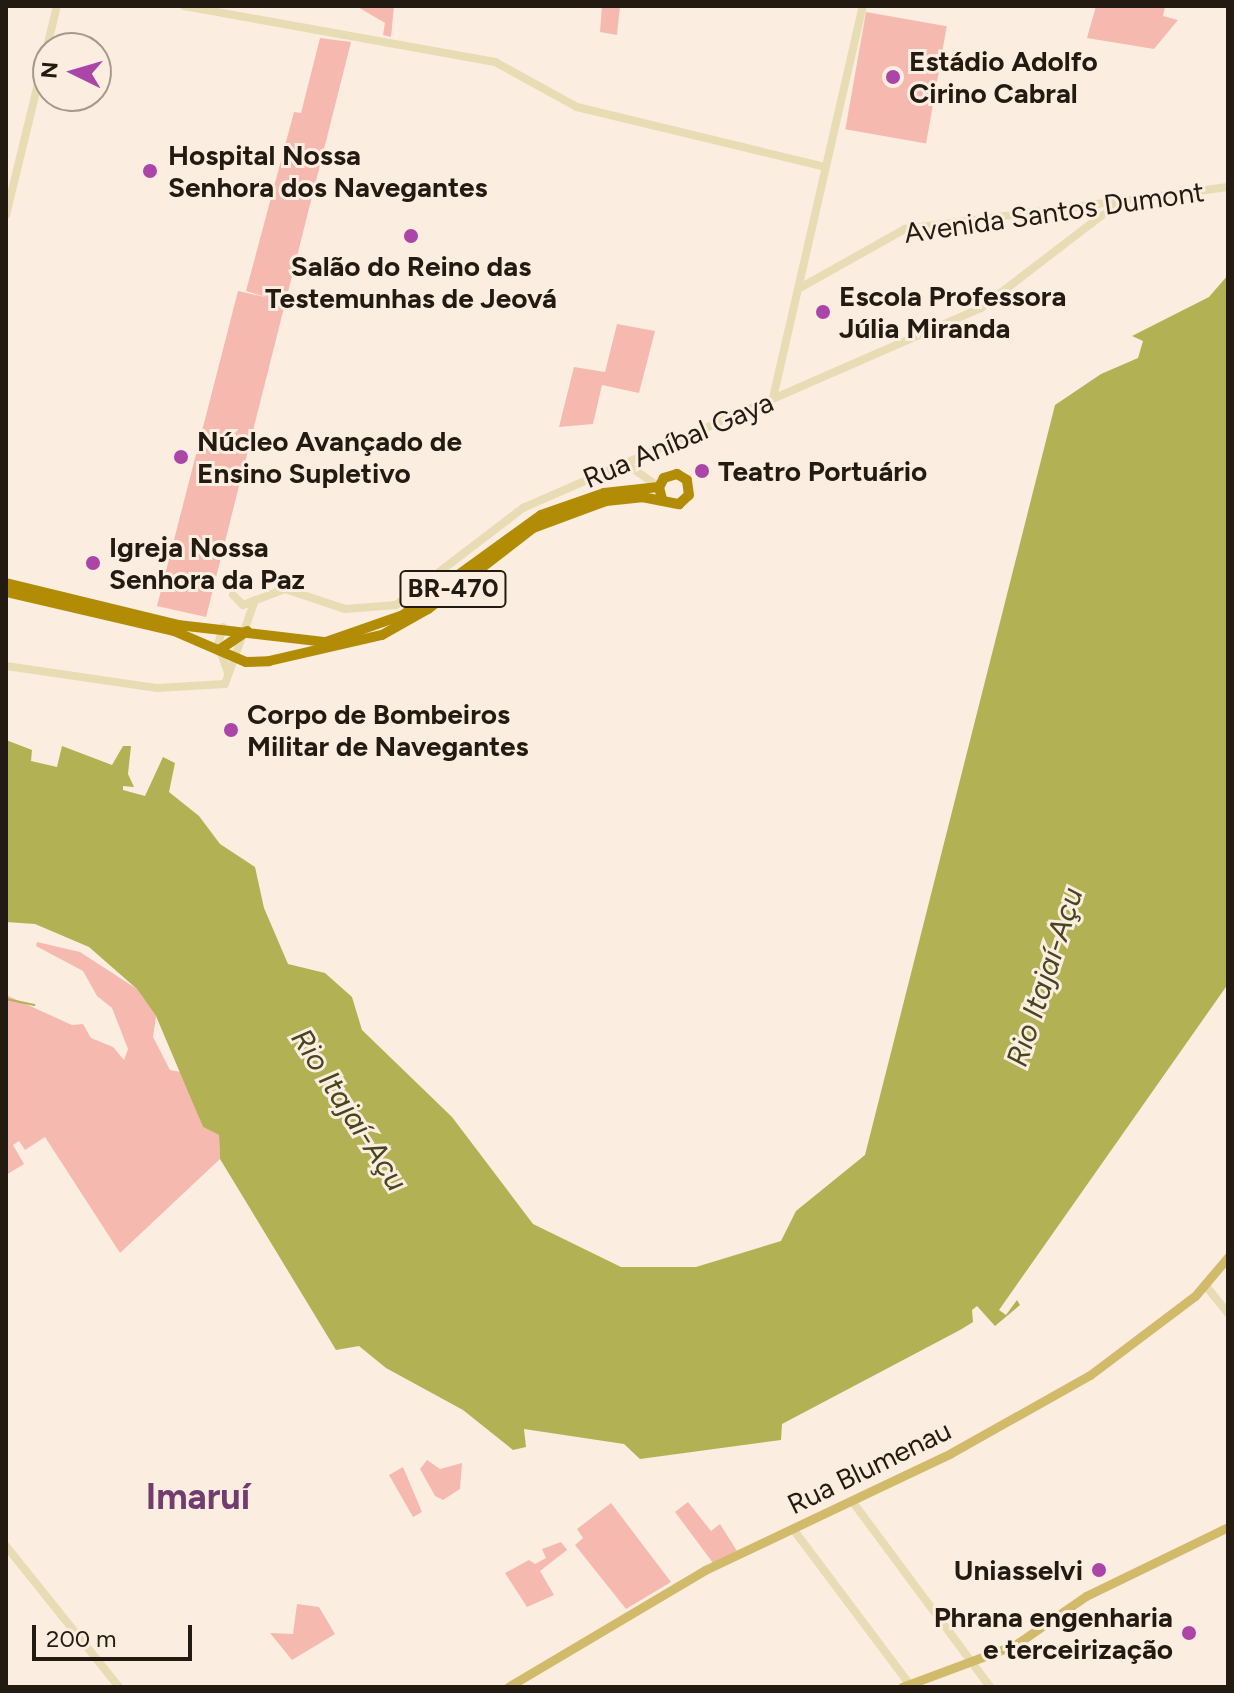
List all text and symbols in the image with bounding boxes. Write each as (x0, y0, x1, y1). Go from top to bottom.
north arrow (32, 32, 112, 112)
place label: Estádio Adolfo Cirino Cabral (909, 44, 1098, 110)
text: N (35, 60, 64, 80)
marker: Estádio Adolfo Cirino Cabral (884, 68, 902, 86)
place label: Hospital Nossa Senhora dos Navegantes (168, 138, 488, 204)
marker: Hospital Nossa Senhora dos Navegantes (139, 160, 161, 182)
street label: Avenida Santos Dumont (902, 174, 1206, 250)
marker: Salão do Reino das Testemunhas de Jeová (402, 227, 420, 245)
place label: Salão do Reino das Testemunhas de Jeová (265, 249, 557, 315)
place label: Escola Professora Júlia Miranda (839, 279, 1066, 345)
marker: Escola Professora Júlia Miranda (814, 303, 832, 321)
street label: Rua Aníbal Gaya (578, 385, 778, 495)
place label: Núcleo Avançado de Ensino Supletivo (197, 424, 462, 490)
marker: Núcleo Avançado de Ensino Supletivo (172, 448, 190, 466)
place label: Teatro Portuário (718, 454, 927, 488)
marker: Teatro Portuário (693, 462, 711, 480)
place label: Igreja Nossa Senhora da Paz (109, 530, 305, 596)
marker: Igreja Nossa Senhora da Paz (84, 554, 102, 572)
road number: BR-470 (399, 567, 507, 611)
place label: Corpo de Bombeiros Militar de Navegantes (247, 697, 529, 763)
marker: Corpo de Bombeiros Militar de Navegantes (222, 721, 240, 739)
water label: Rio Itajaí-Açu (999, 883, 1091, 1071)
water label: Rio Itajaí-Açu (283, 1022, 415, 1198)
street label: Rua Blumenau (782, 1413, 956, 1521)
district label: Imaruí (146, 1475, 250, 1519)
place label: Uniasselvi (954, 1553, 1083, 1587)
marker: Uniasselvi (1090, 1561, 1108, 1579)
place label: Phrana engenharia e terceirização (934, 1600, 1173, 1666)
scale bar (36, 1609, 196, 1659)
text: 200 m (46, 1624, 117, 1653)
marker: Phrana engenharia e terceirização (1180, 1624, 1198, 1642)

